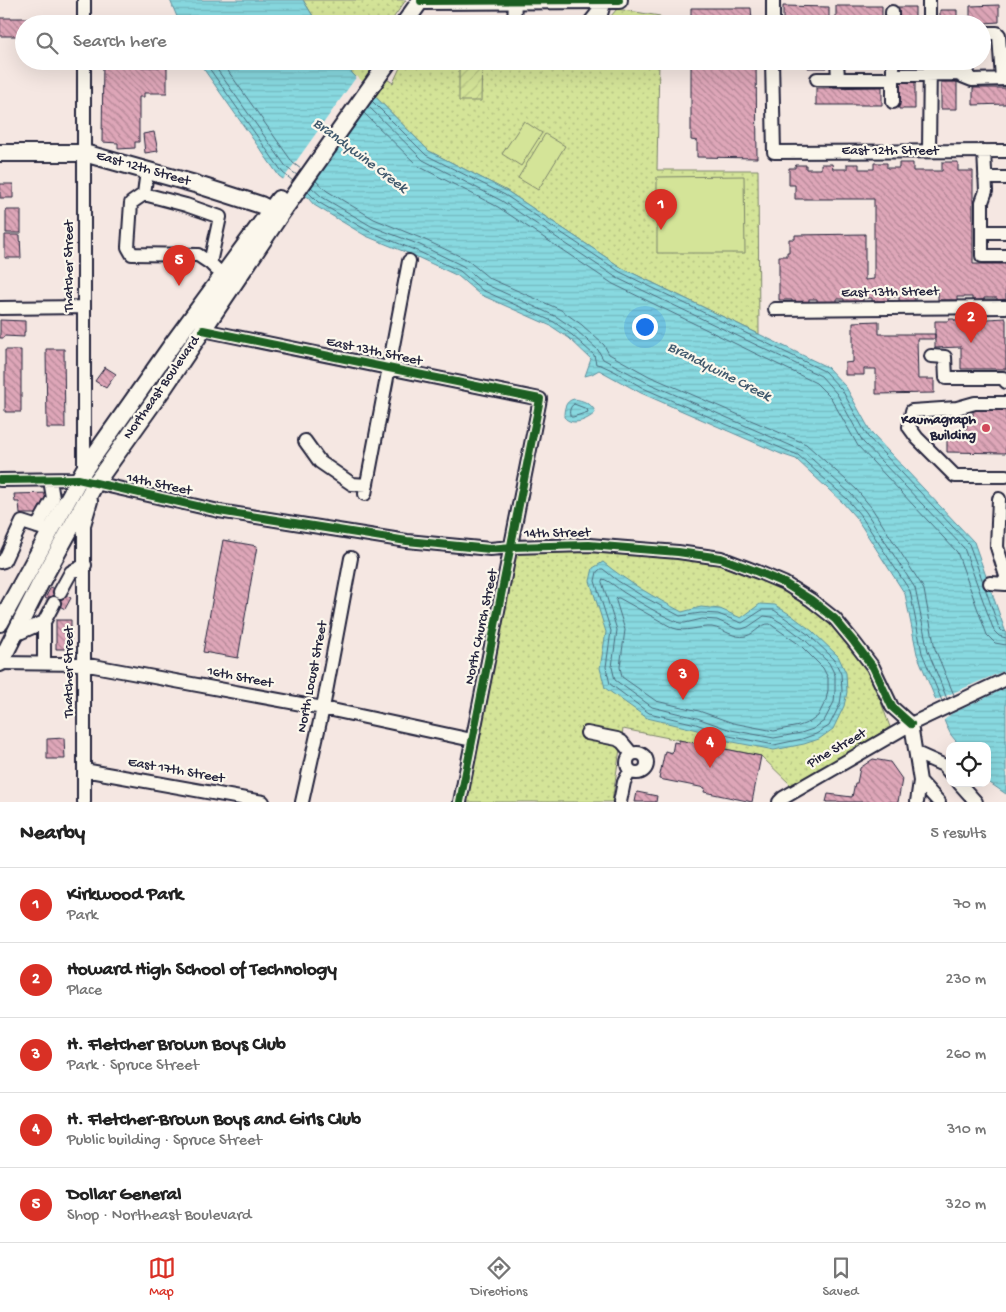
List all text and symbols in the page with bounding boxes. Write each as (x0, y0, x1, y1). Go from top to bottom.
search box (15, 15, 991, 70)
icon: search (33, 29, 61, 57)
text: Search here (73, 31, 167, 54)
water label: Brandywine Creek (309, 115, 412, 198)
street label: East 12th Street (841, 143, 940, 160)
street label: East 12th Street (94, 147, 193, 191)
pin: 1 (645, 189, 677, 230)
street label: Thatcher Street (61, 219, 78, 313)
pin: 5 (163, 245, 195, 286)
street label: East 13th Street (841, 284, 940, 302)
pin: 2 (955, 302, 987, 343)
your location (632, 314, 658, 340)
street label: Northeast Boulevard (120, 332, 205, 443)
street label: East 13th Street (325, 334, 425, 371)
water label: Brandywine Creek (664, 338, 775, 406)
place label: Kaumagraph Building (900, 412, 976, 445)
marker: Kaumagraph Building (980, 422, 992, 434)
street label: 14th Street (124, 470, 194, 500)
street label: 14th Street (523, 525, 592, 543)
street label: North Church Street (461, 567, 503, 686)
street label: North Locust Street (294, 619, 332, 734)
street label: Thatcher Street (61, 625, 78, 719)
pin: 3 (667, 659, 699, 700)
street label: 16th Street (205, 663, 276, 693)
street label: Pine Street (804, 725, 871, 773)
pin: 4 (694, 727, 726, 768)
map controls (946, 742, 991, 787)
button: locate (946, 742, 991, 787)
street label: East 17th Street (127, 754, 227, 788)
text: Nearby (20, 822, 85, 847)
text: 5 results (931, 825, 986, 844)
text: Kirkwood Park (67, 884, 183, 907)
text: 1 (33, 896, 39, 915)
text: 70 m (953, 896, 986, 915)
text: Park (67, 907, 98, 926)
text: Howard High School of Technology (67, 959, 337, 982)
text: 2 (32, 971, 40, 990)
text: 230 m (946, 971, 986, 990)
text: Place (67, 982, 102, 1001)
text: H. Fletcher Brown Boys Club (67, 1034, 286, 1057)
text: 3 (32, 1046, 40, 1065)
text: 260 m (946, 1046, 986, 1065)
text: Park · Spruce Street (67, 1057, 199, 1076)
text: H. Fletcher-Brown Boys and Girls Club (67, 1109, 361, 1132)
text: 4 (32, 1121, 40, 1140)
text: 310 m (947, 1121, 986, 1140)
text: Public building · Spruce Street (67, 1132, 262, 1151)
text: Dollar General (67, 1184, 181, 1207)
text: 5 (32, 1196, 40, 1215)
text: 320 m (946, 1196, 986, 1215)
text: Shop · Northeast Boulevard (67, 1207, 251, 1226)
tab: Map (148, 1254, 176, 1301)
tab: Directions (471, 1254, 528, 1301)
tab: Saved (823, 1254, 858, 1301)

